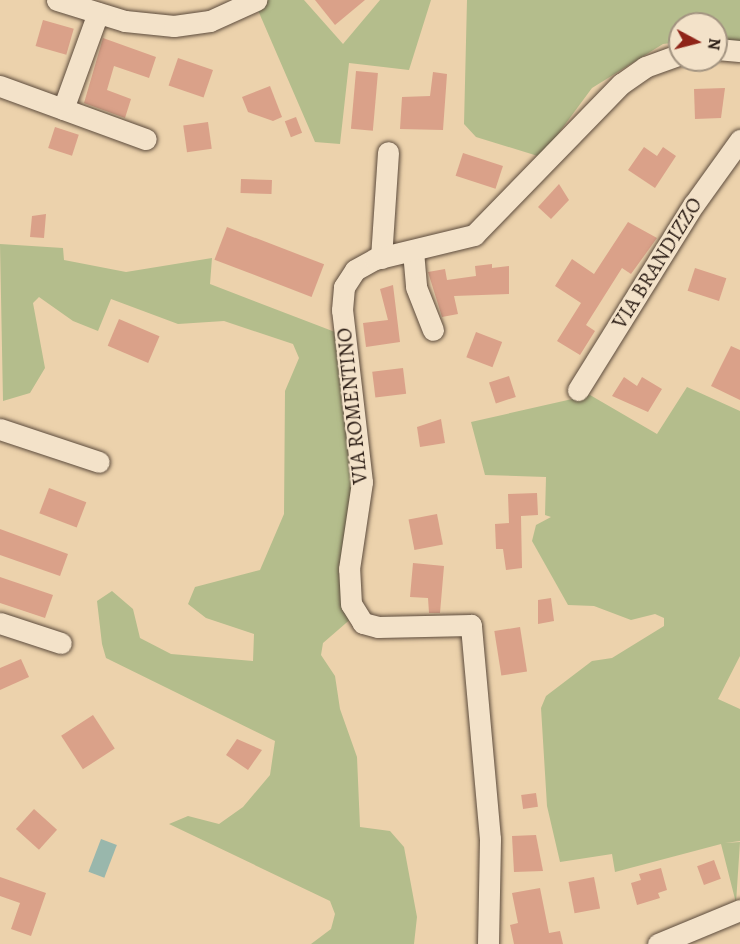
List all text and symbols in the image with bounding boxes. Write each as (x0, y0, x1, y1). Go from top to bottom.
north arrow (668, 12, 728, 72)
text: N (702, 37, 726, 51)
street label: VIA BRANDIZZO (607, 193, 707, 333)
street label: VIA ROMENTINO (331, 326, 373, 486)

